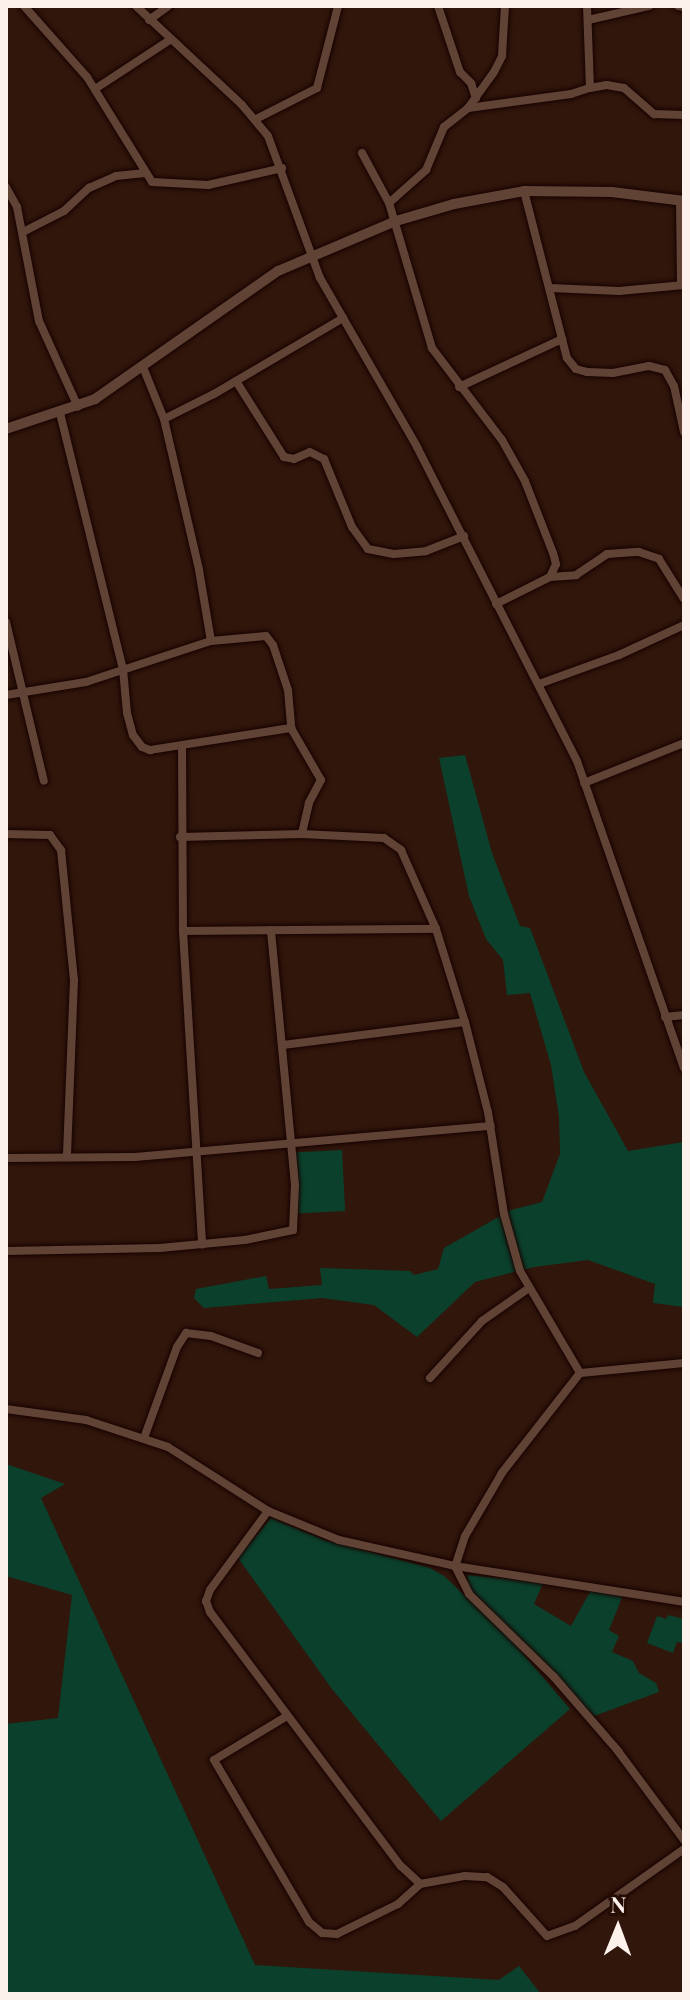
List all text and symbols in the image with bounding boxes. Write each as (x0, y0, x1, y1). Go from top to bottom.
north arrow (578, 1888, 658, 1968)
text: N (610, 1889, 627, 1919)

